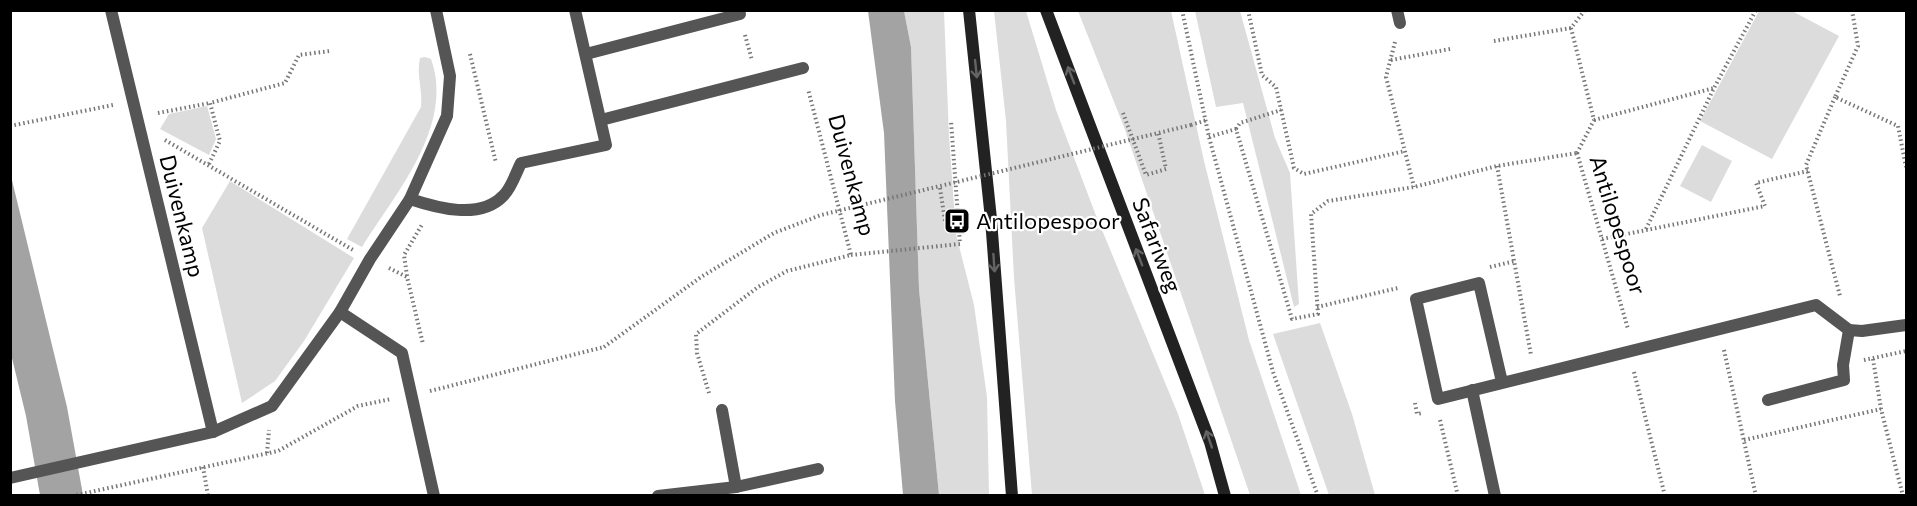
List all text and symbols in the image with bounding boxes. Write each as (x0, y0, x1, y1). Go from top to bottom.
one-way arrow (971, 58, 982, 78)
one-way arrow (1064, 66, 1075, 85)
street label: Duivenkamp (823, 111, 882, 239)
street label: Duivenkamp (154, 152, 211, 280)
street label: Antilopespoor (1585, 152, 1652, 298)
street label: Safariweg (1127, 194, 1188, 296)
bus stop icon: Antilopespoor (942, 206, 972, 236)
place label: Antilopespoor (976, 207, 1120, 234)
one-way arrow (1133, 249, 1144, 267)
one-way arrow (989, 252, 1000, 272)
one-way arrow (1202, 430, 1213, 449)

